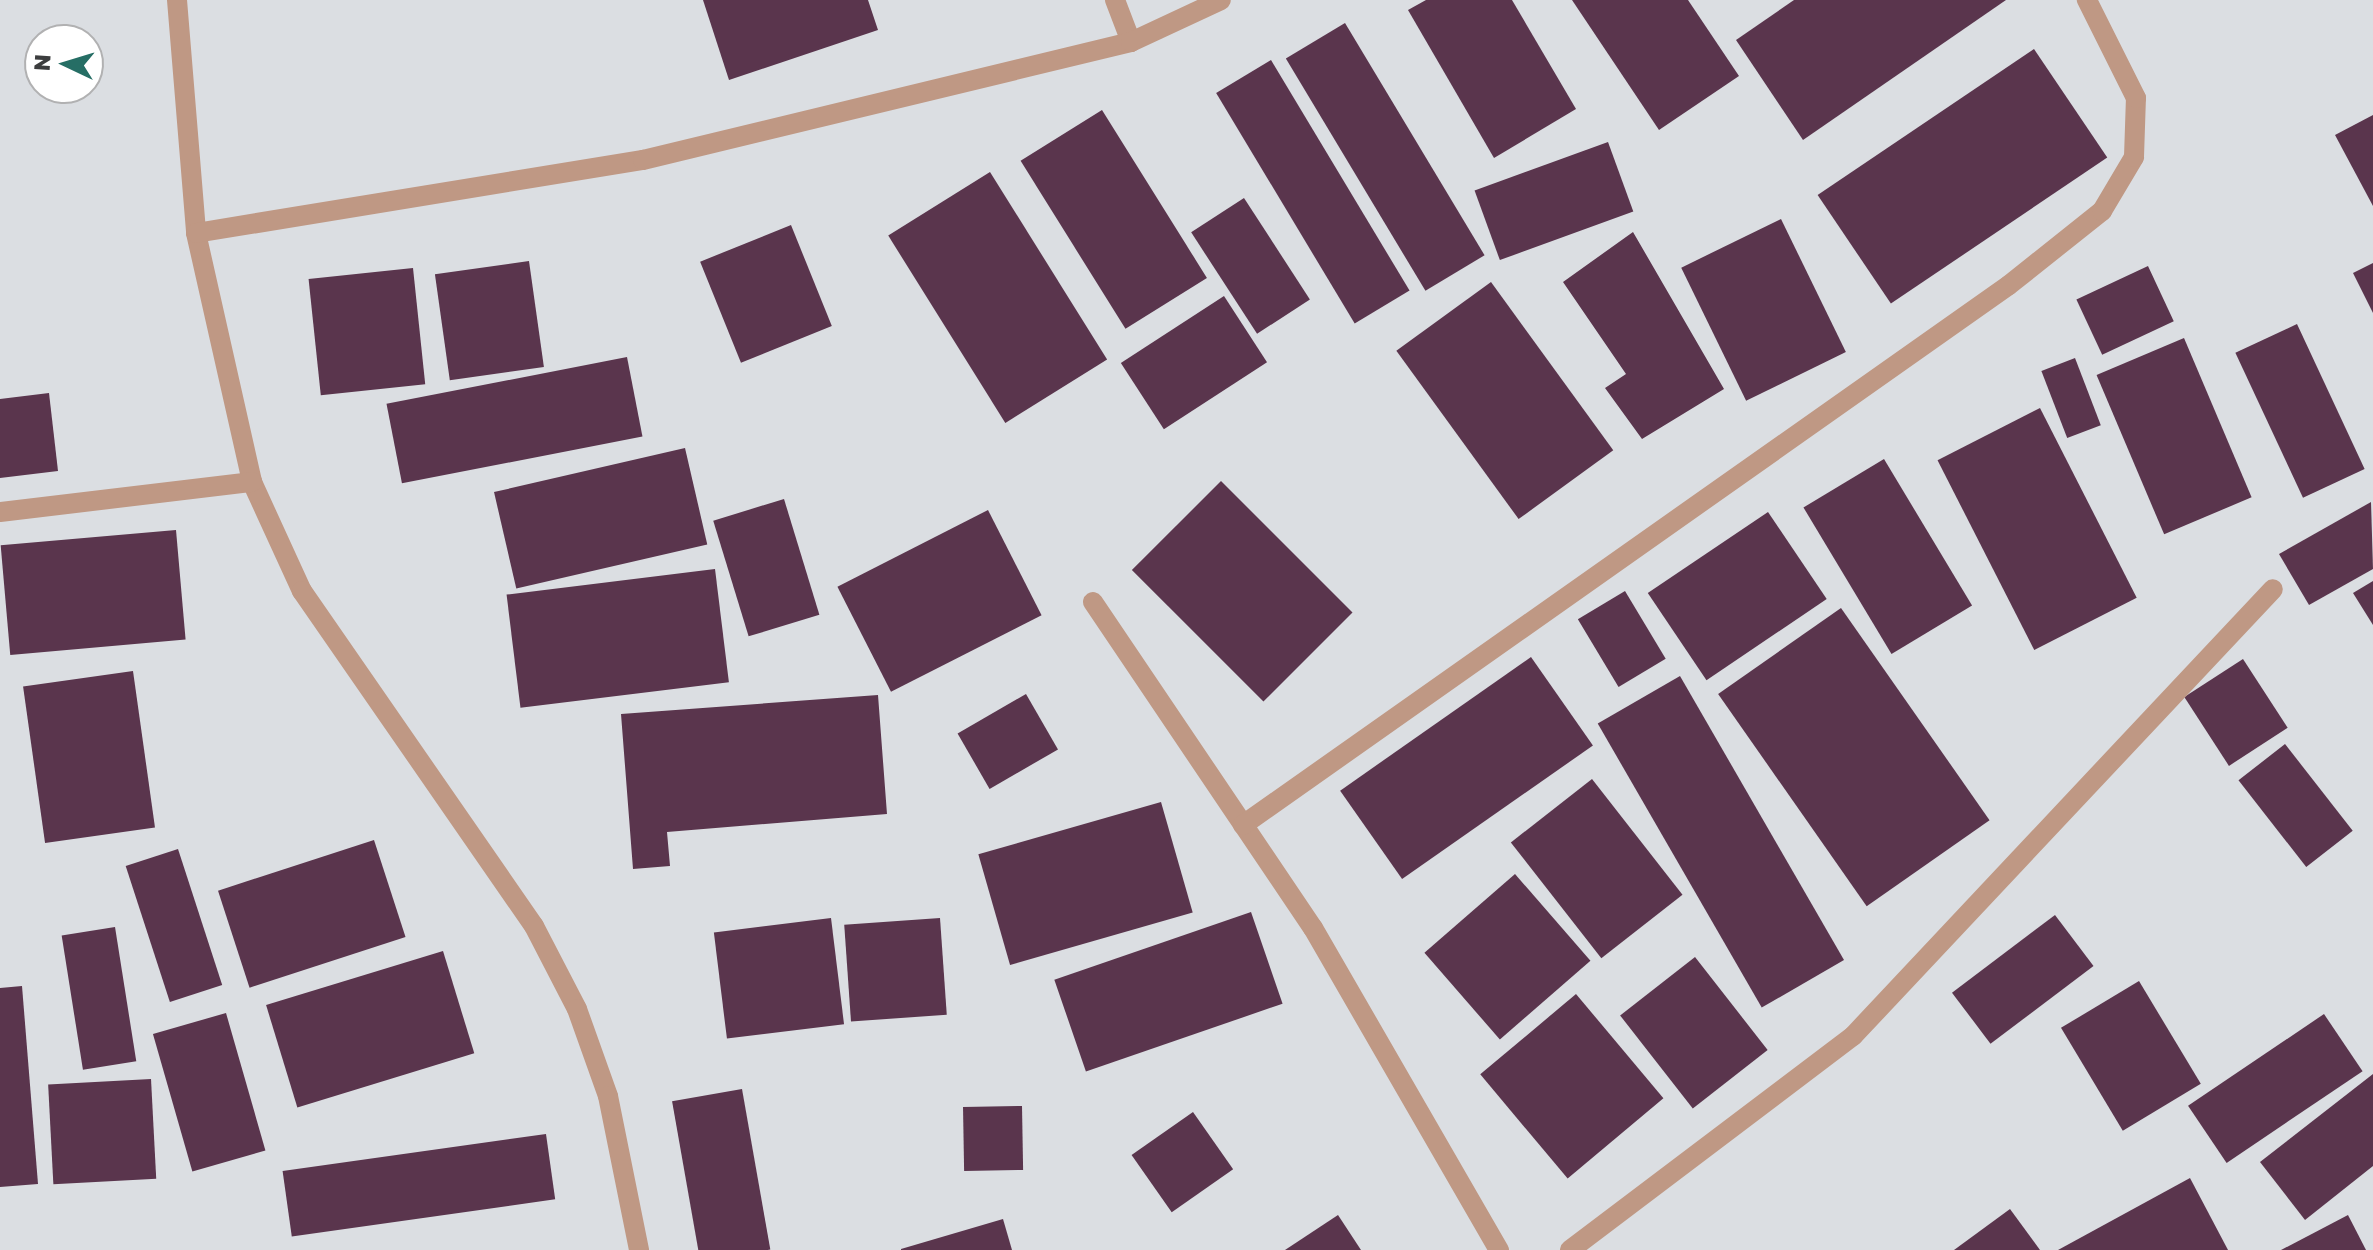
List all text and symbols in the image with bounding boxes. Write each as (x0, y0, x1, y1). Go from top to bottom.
north arrow (24, 24, 104, 104)
text: N (28, 53, 56, 72)

